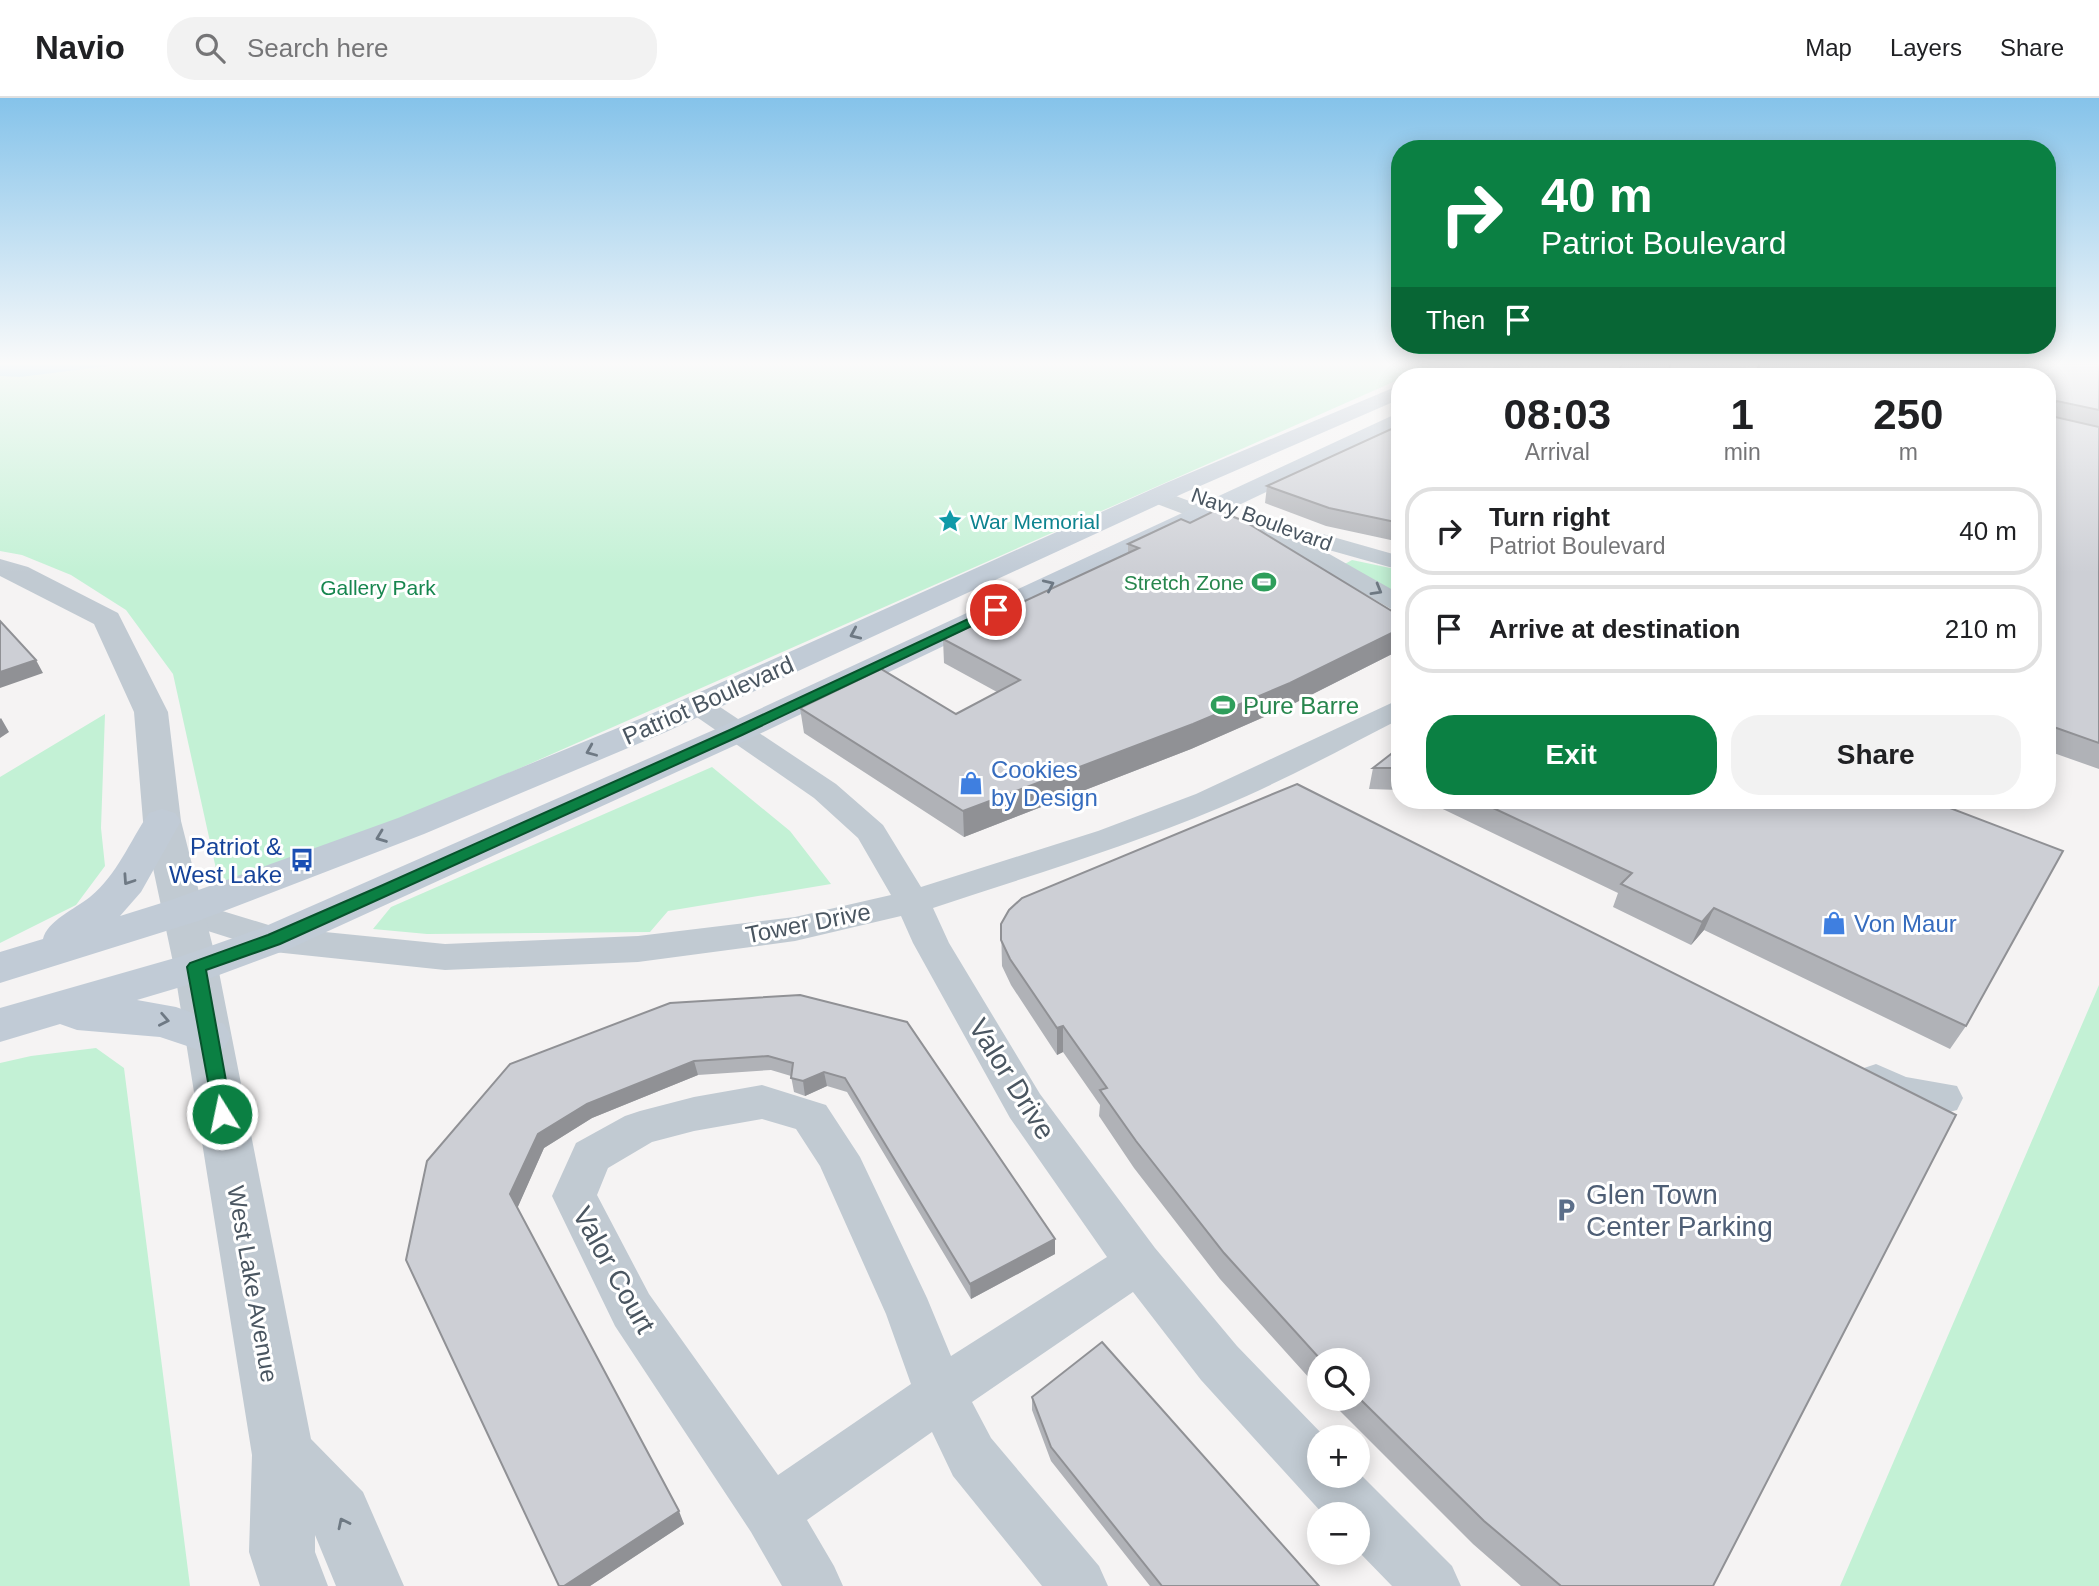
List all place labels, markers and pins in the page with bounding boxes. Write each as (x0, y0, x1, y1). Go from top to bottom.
place icon: War Memorial (936, 507, 964, 535)
place label: War Memorial (970, 510, 1100, 533)
sports icon: Stretch Zone (1250, 568, 1278, 596)
place label: Stretch Zone (1124, 571, 1244, 594)
pin (966, 580, 1026, 640)
sports icon: Pure Barre (1209, 691, 1237, 719)
place label: Pure Barre (1243, 692, 1359, 719)
place label: Cookies by Design (991, 756, 1098, 811)
shop icon: Cookies by Design (957, 769, 985, 797)
place label: Patriot & West Lake (169, 833, 282, 888)
bus stop icon: Patriot & West Lake (288, 846, 316, 874)
shop icon: Von Maur (1820, 909, 1848, 937)
place label: Von Maur (1854, 910, 1957, 937)
place label: Glen Town Center Parking (1586, 1179, 1773, 1242)
parking icon: Glen Town Center Parking (1552, 1196, 1580, 1224)

